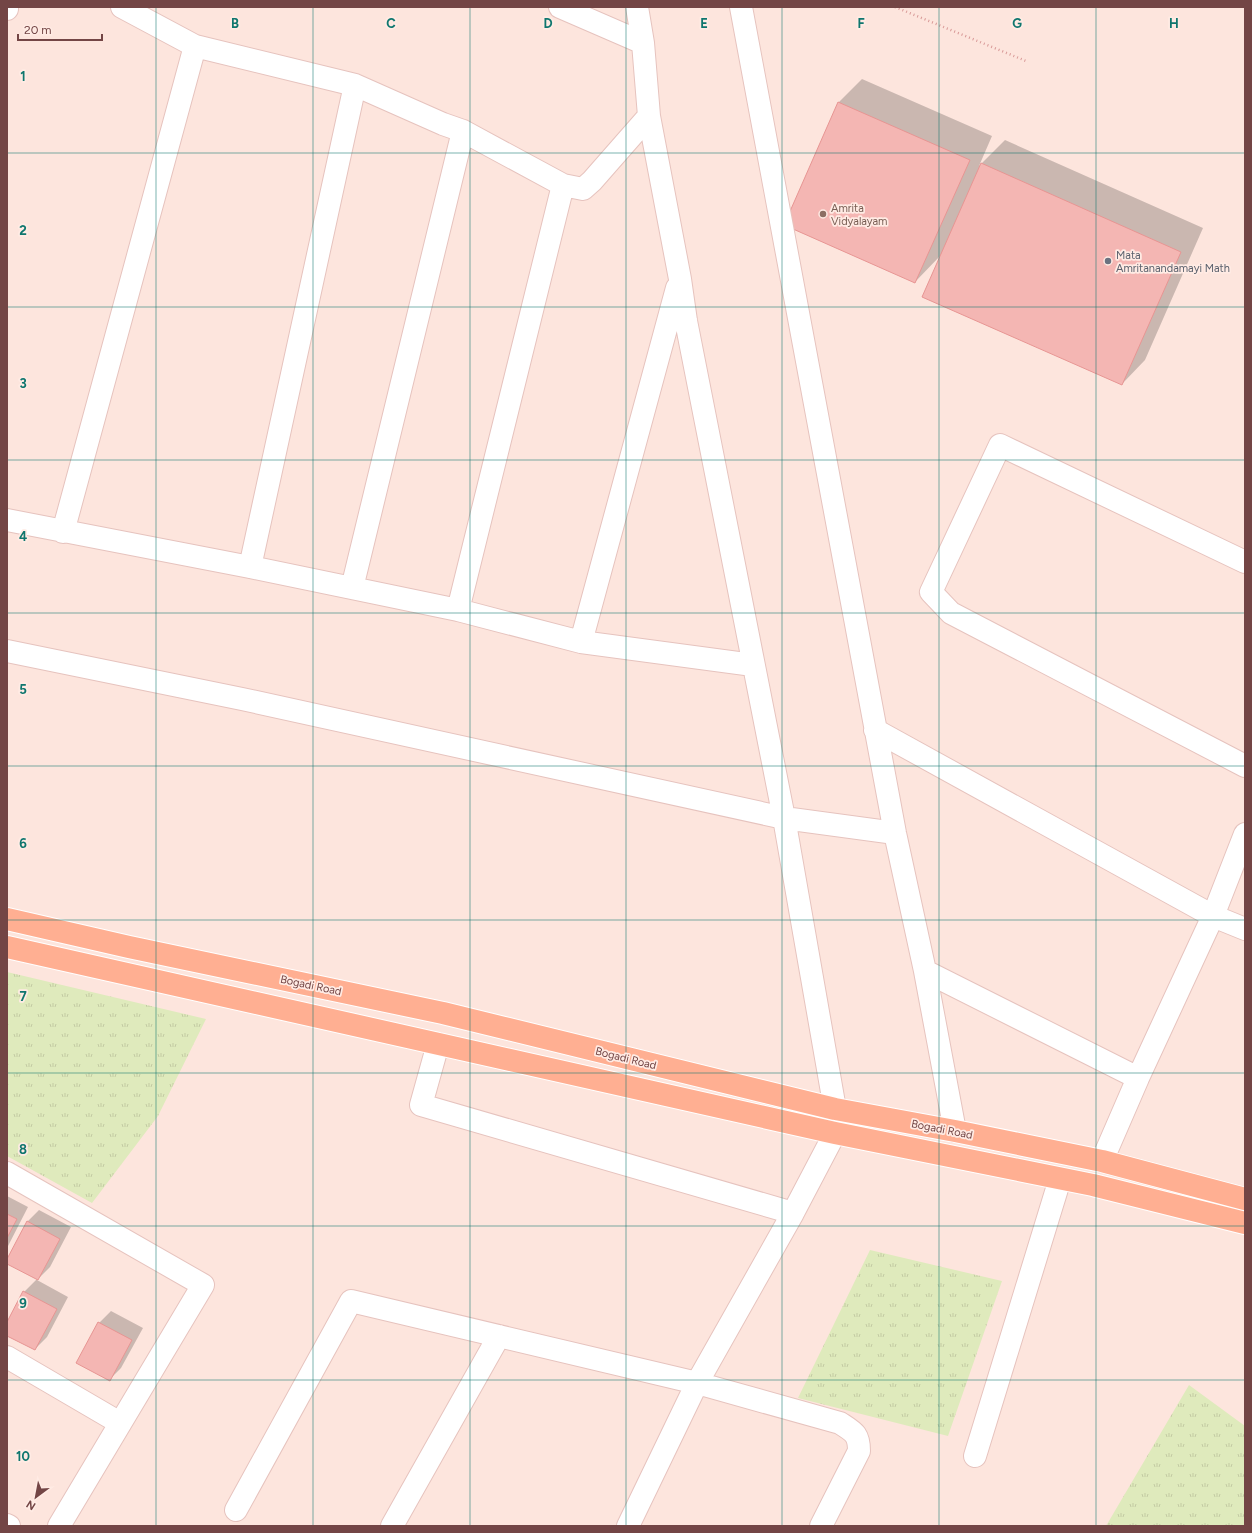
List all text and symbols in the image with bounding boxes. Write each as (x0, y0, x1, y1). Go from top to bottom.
scale bar (18, 16, 102, 42)
text: B (231, 16, 239, 31)
text: C (386, 16, 396, 31)
text: D (543, 16, 553, 31)
text: E (700, 16, 708, 31)
text: F (857, 16, 865, 31)
text: G (1012, 16, 1022, 31)
text: H (1169, 16, 1179, 31)
text: 20 m (24, 23, 52, 37)
text: 1 (20, 69, 26, 84)
place label: Amrita Vidyalayam (831, 202, 887, 228)
marker: Amrita Vidyalayam (818, 209, 828, 219)
text: 2 (19, 223, 27, 238)
place label: Mata Amritanandamayi Math (1116, 249, 1230, 275)
marker: Mata Amritanandamayi Math (1103, 256, 1113, 266)
text: 3 (19, 376, 27, 391)
text: 4 (19, 529, 27, 544)
text: 5 (19, 682, 27, 697)
text: 6 (19, 836, 27, 851)
street label: Bogadi Road (279, 973, 343, 998)
text: 7 (19, 989, 27, 1004)
street label: Bogadi Road (594, 1045, 658, 1072)
street label: Bogadi Road (910, 1117, 974, 1142)
text: 8 (19, 1142, 27, 1157)
text: 9 (19, 1296, 27, 1311)
text: 10 (16, 1449, 30, 1464)
north arrow (16, 1477, 56, 1517)
text: N (24, 1497, 38, 1513)

